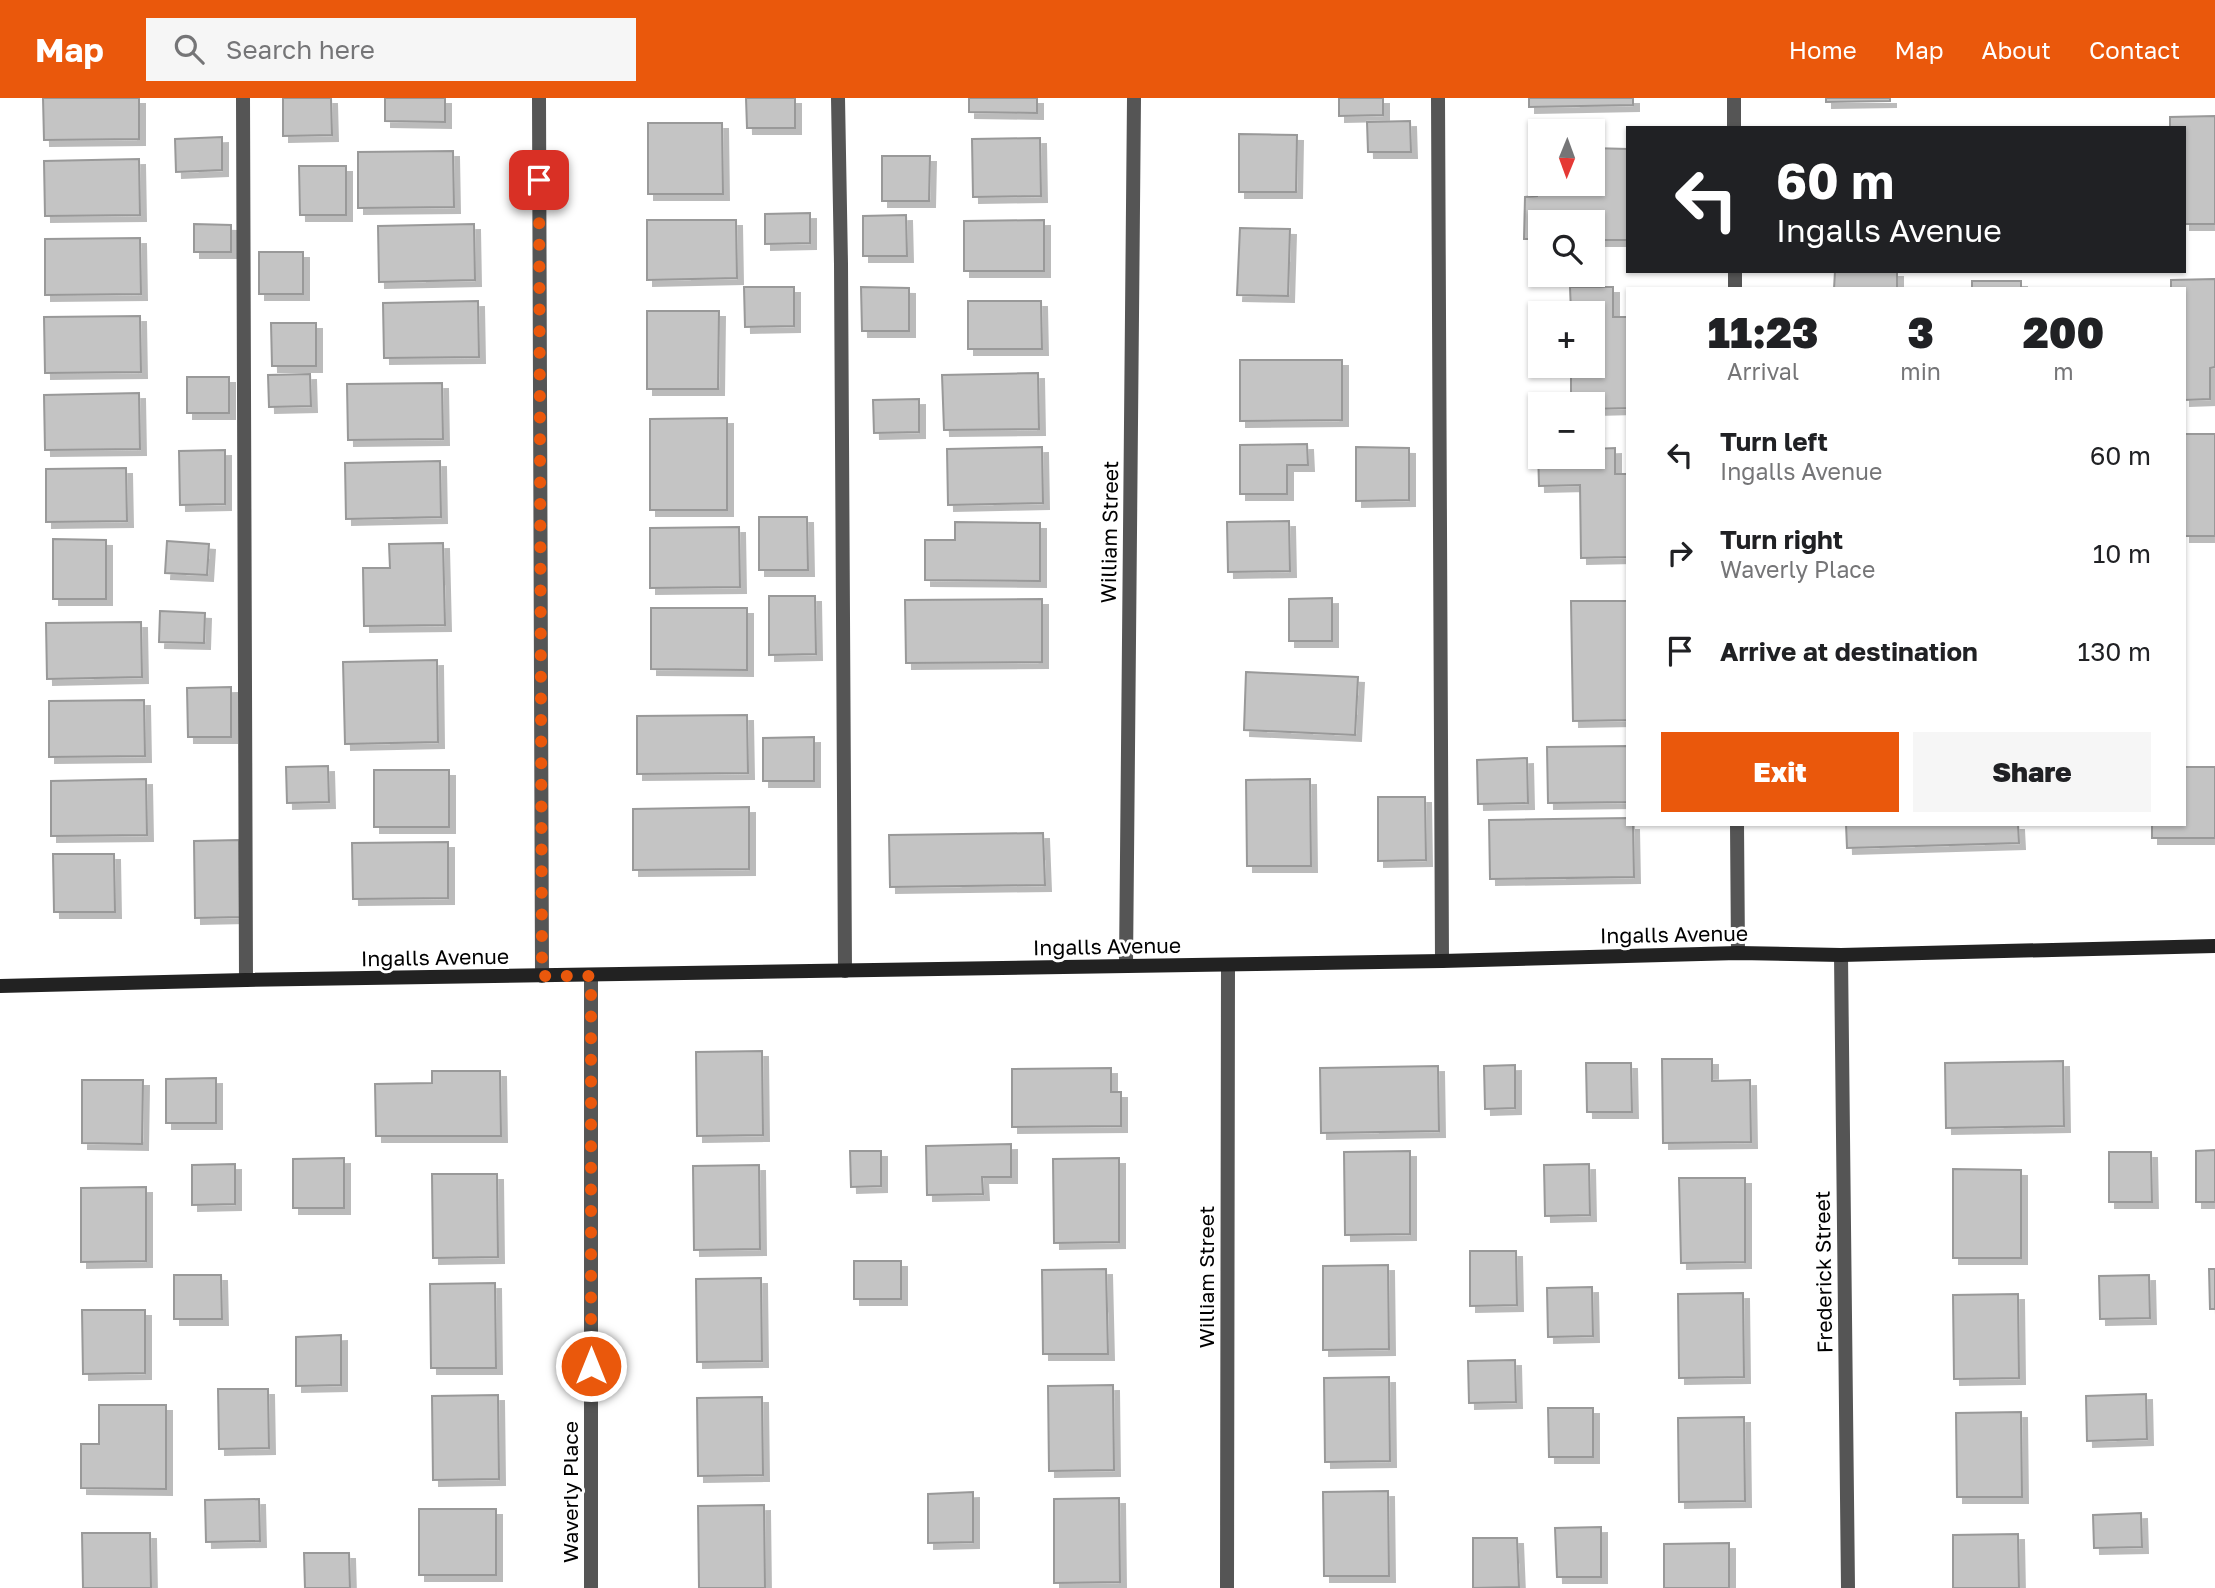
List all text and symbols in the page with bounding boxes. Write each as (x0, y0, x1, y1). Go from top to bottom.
search box (146, 18, 636, 81)
text: Map (35, 30, 104, 69)
icon: search (170, 30, 208, 68)
text: Search here (226, 34, 375, 65)
text: Home (1789, 35, 1857, 64)
text: Map (1895, 35, 1944, 64)
text: About (1982, 35, 2051, 64)
text: Contact (2089, 35, 2180, 64)
north arrow (1528, 119, 1605, 196)
map controls (1528, 119, 1605, 469)
pin (509, 150, 569, 210)
text: 60 m (1776, 151, 1894, 210)
icon: left (1661, 154, 1752, 245)
icon: arrive (520, 161, 558, 199)
button: search (1528, 210, 1605, 287)
text: Ingalls Avenue (1776, 211, 2002, 249)
button: + (1528, 301, 1605, 378)
text: 11:23 (1708, 307, 1819, 357)
text: 3 (1907, 307, 1934, 357)
text: 200 (2023, 307, 2104, 357)
text: Arrival (1727, 357, 1799, 385)
text: min (1900, 357, 1941, 385)
text: m (2053, 357, 2074, 385)
button: − (1528, 392, 1605, 469)
text: Turn left (1720, 426, 1828, 457)
icon: left (1661, 436, 1699, 474)
text: 60 m (2090, 440, 2151, 471)
text: Ingalls Avenue (1720, 457, 1882, 485)
street label: William Street (1095, 460, 1123, 604)
text: Turn right (1720, 524, 1843, 555)
icon: right (1661, 534, 1699, 572)
text: 10 m (2093, 538, 2151, 569)
text: Waverly Place (1720, 555, 1875, 583)
icon: arrive (1661, 632, 1699, 670)
text: Arrive at destination (1720, 636, 1978, 667)
text: 130 m (2078, 636, 2151, 667)
button: Exit (1661, 732, 1899, 812)
button: Share (1913, 732, 2151, 812)
street label: Ingalls Avenue (1600, 920, 1748, 948)
street label: Ingalls Avenue (1033, 932, 1181, 960)
street label: Ingalls Avenue (361, 943, 509, 971)
street label: Frederick Street (1809, 1191, 1837, 1353)
street label: William Street (1193, 1206, 1219, 1348)
position arrow (554, 1329, 628, 1403)
street label: Waverly Place (557, 1421, 583, 1563)

